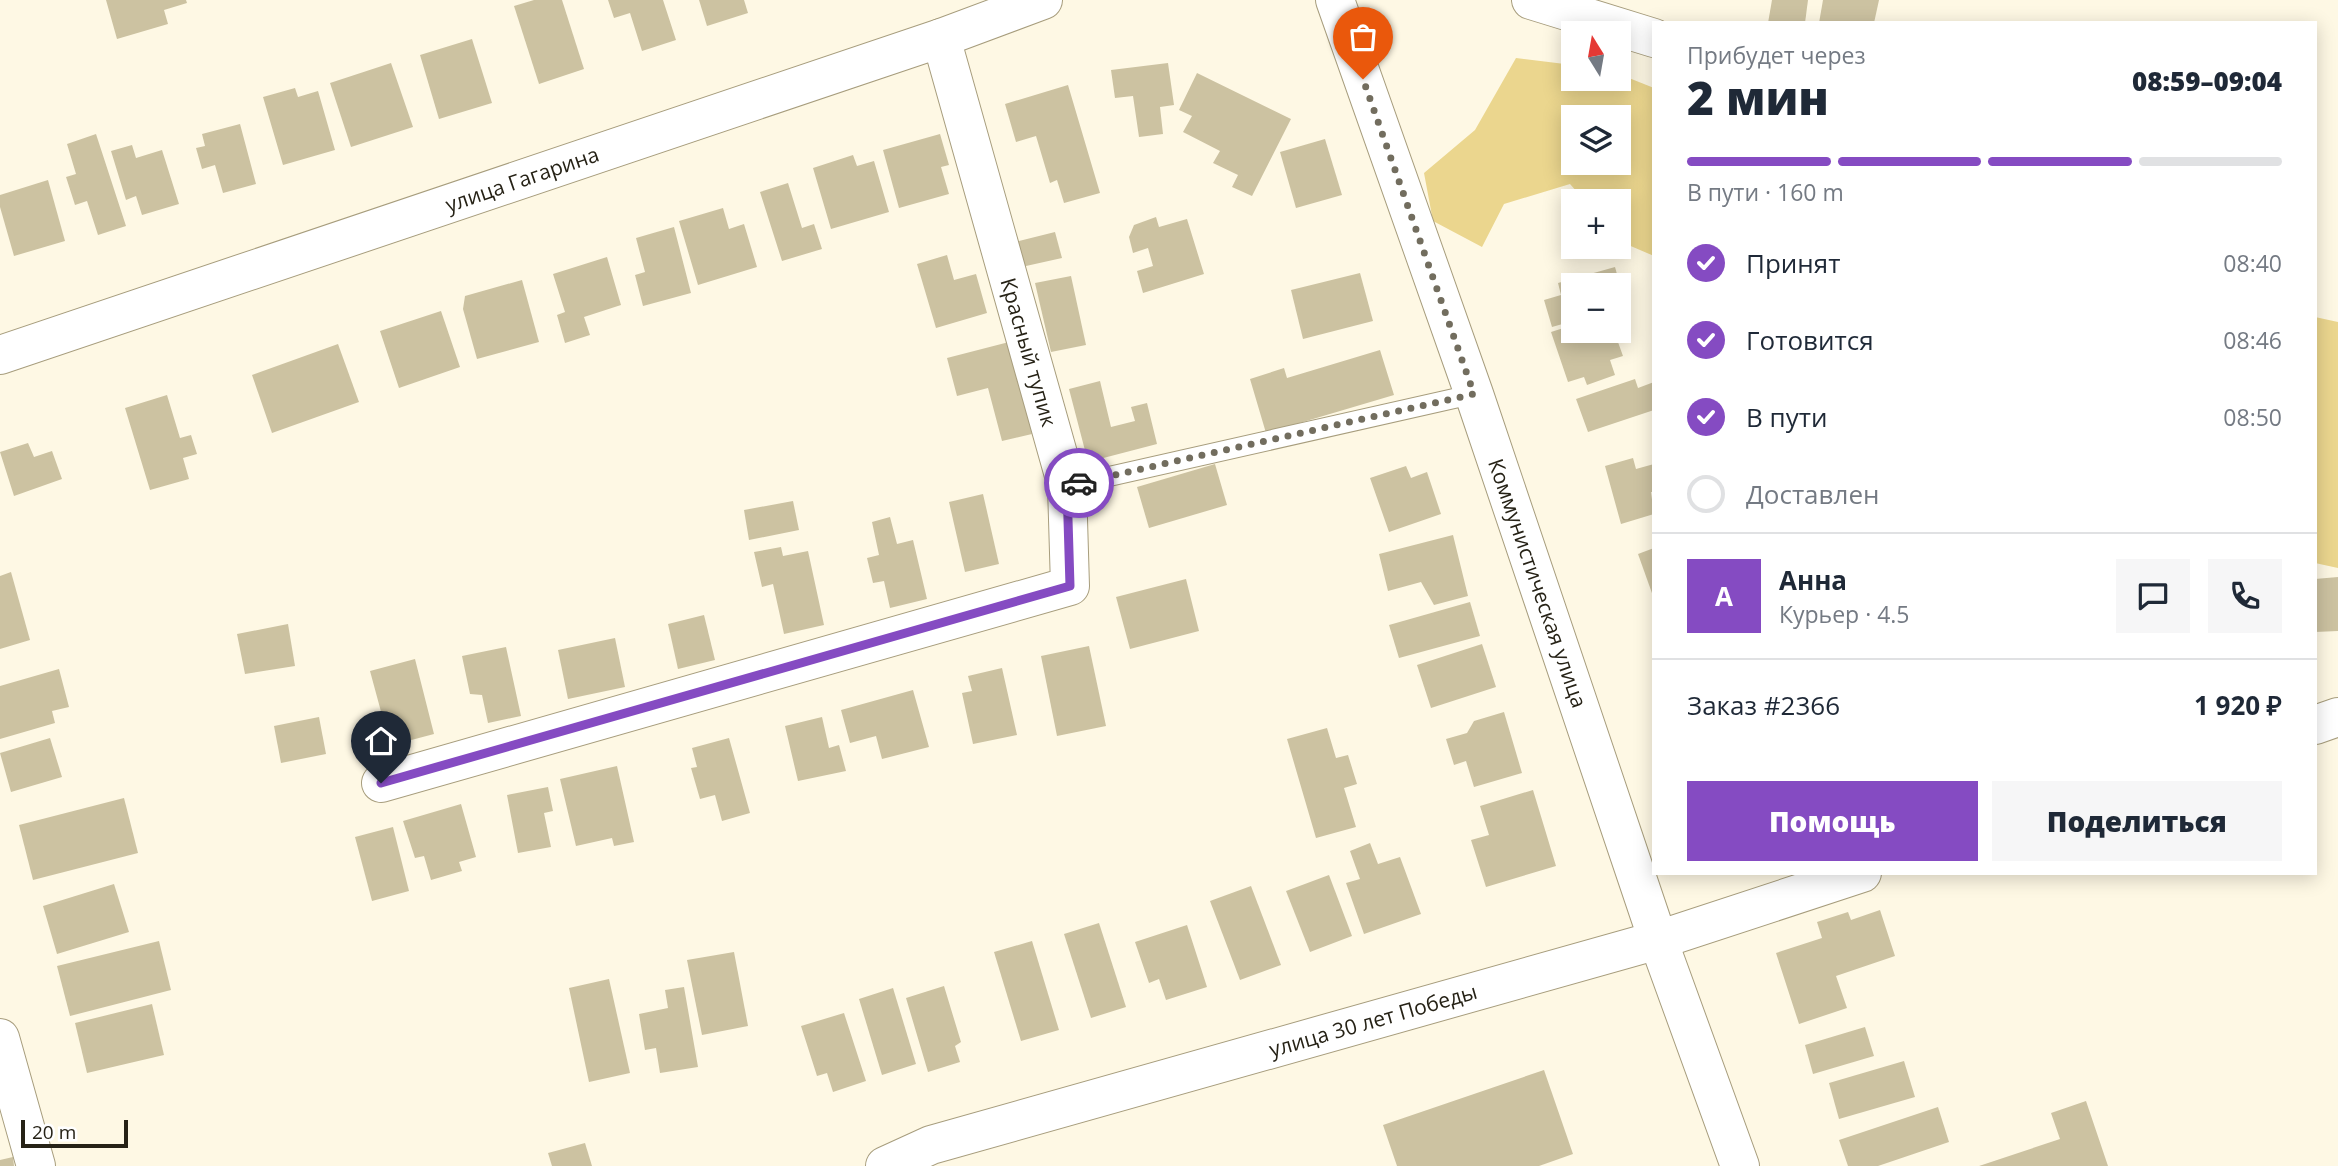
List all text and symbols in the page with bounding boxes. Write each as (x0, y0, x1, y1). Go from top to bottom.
pin (1333, 7, 1393, 79)
icon: bag (1344, 18, 1382, 56)
north arrow (1561, 21, 1631, 91)
map controls (1561, 21, 1631, 343)
text: Прибудет через (1687, 39, 1866, 71)
text: 08:59–09:04 (2132, 63, 2282, 99)
text: 2 мин (1687, 66, 1829, 128)
button: layers (1561, 105, 1631, 175)
street label: улица Гагарина (441, 140, 603, 218)
text: В пути · 160 m (1687, 176, 1844, 208)
button: + (1561, 189, 1631, 259)
icon: check (1687, 244, 1725, 282)
text: Принят (1746, 245, 1840, 281)
text: 08:40 (2223, 247, 2282, 279)
button: − (1561, 273, 1631, 343)
street label: Красный тупик (994, 274, 1064, 430)
icon: check (1687, 321, 1725, 359)
text: Готовится (1746, 322, 1874, 358)
text: 08:46 (2223, 324, 2282, 356)
icon: check (1687, 398, 1725, 436)
text: В пути (1746, 399, 1827, 435)
text: 08:50 (2223, 401, 2282, 433)
courier (1044, 448, 1114, 518)
street label: Коммунистическая улица (1482, 455, 1594, 711)
icon: car (1060, 464, 1098, 502)
text: Доставлен (1746, 476, 1879, 512)
button: chat (2116, 559, 2190, 633)
button: phone (2208, 559, 2282, 633)
text: Анна (1779, 562, 1847, 598)
text: А (1715, 578, 1733, 614)
text: Курьер · 4.5 (1779, 598, 1910, 630)
text: Заказ #2366 (1687, 687, 1840, 723)
text: 1 920 ₽ (2194, 687, 2282, 723)
pin (351, 711, 411, 783)
icon: home (362, 722, 400, 760)
button: Помощь (1687, 781, 1978, 861)
button: Поделиться (1992, 781, 2282, 861)
street label: улица 30 лет Победы (1266, 977, 1480, 1063)
scale bar (21, 1117, 128, 1149)
text: 20 m (32, 1119, 76, 1145)

